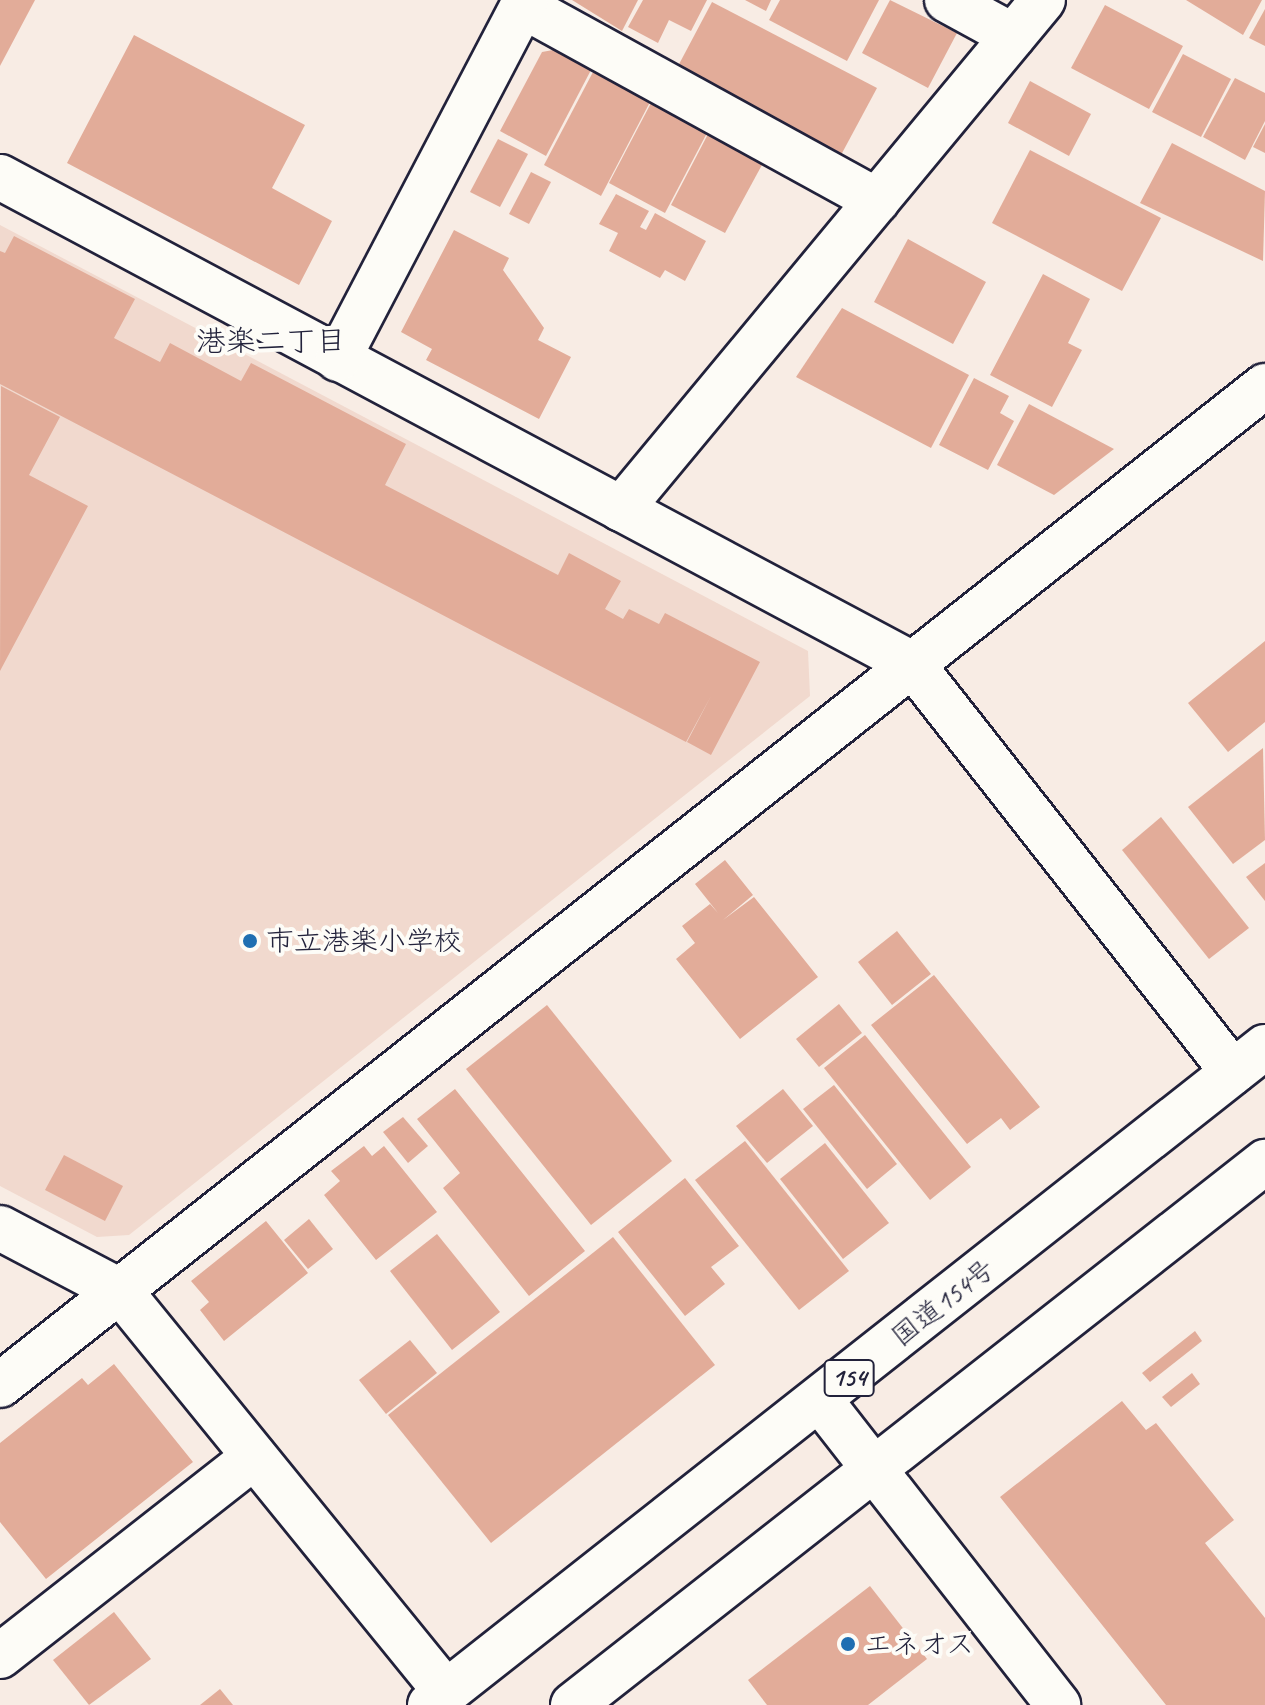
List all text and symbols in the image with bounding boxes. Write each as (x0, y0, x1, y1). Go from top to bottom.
district label: 港楽二丁目 (196, 323, 346, 359)
place label: 市立港楽小学校 (266, 924, 462, 958)
marker: 市立港楽小学校 (241, 932, 259, 950)
street label: 国道154号 (885, 1252, 1001, 1354)
road number: 154 (823, 1356, 875, 1400)
place label: エネオス (864, 1627, 976, 1661)
marker: エネオス (839, 1635, 857, 1653)

